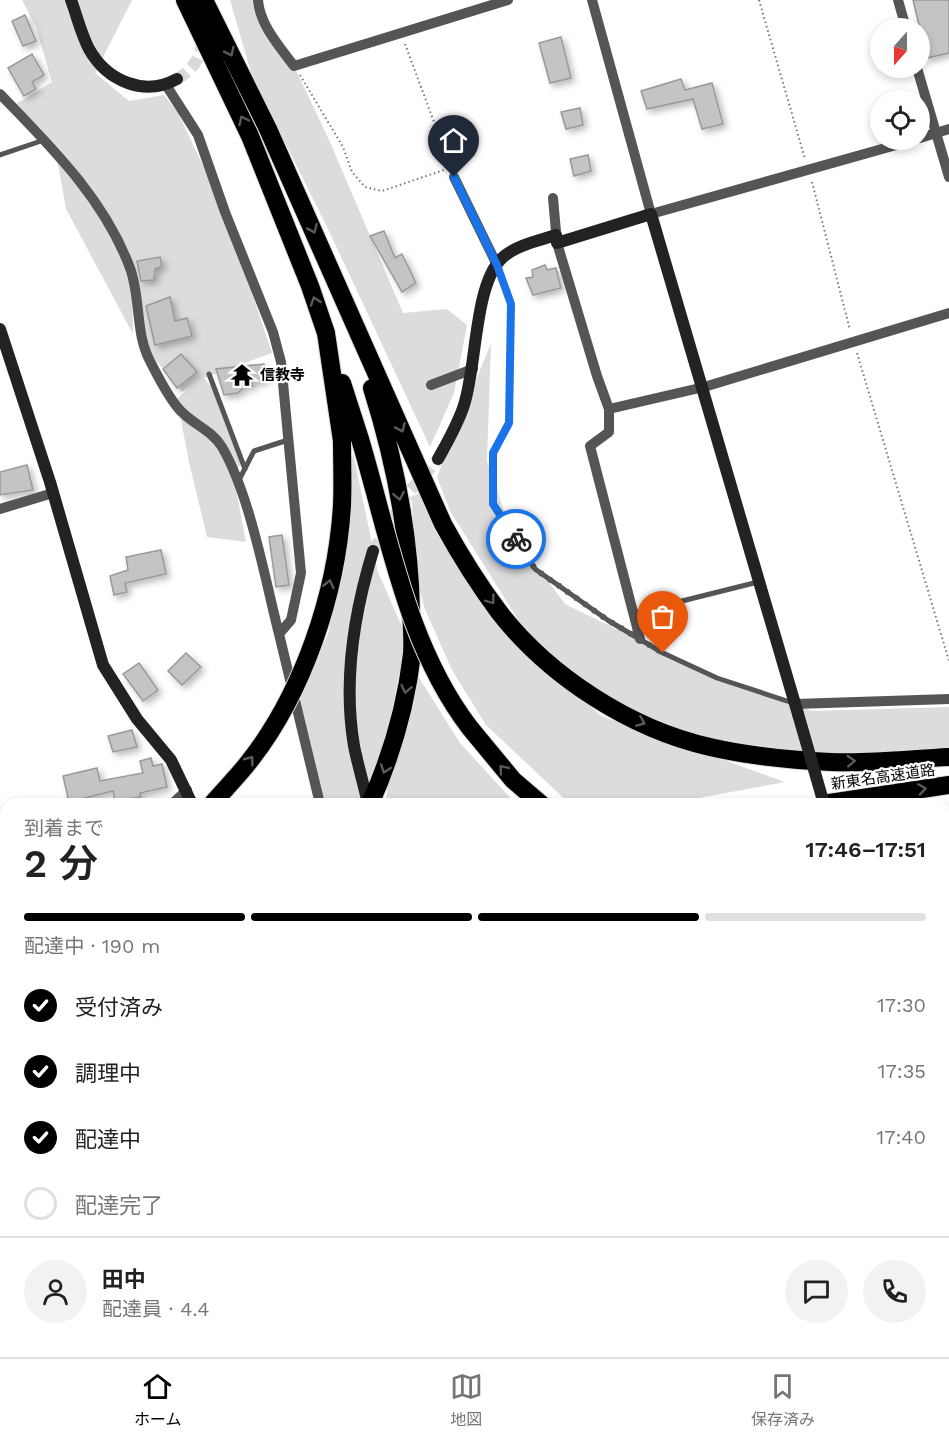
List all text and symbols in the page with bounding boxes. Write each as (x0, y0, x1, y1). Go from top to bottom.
north arrow (870, 18, 930, 78)
map controls (870, 18, 930, 150)
one-way arrow (223, 46, 235, 57)
button: locate (870, 90, 930, 150)
pin (428, 115, 479, 177)
one-way arrow (238, 116, 250, 127)
icon: home (437, 124, 470, 157)
one-way arrow (306, 222, 318, 233)
one-way arrow (310, 297, 323, 307)
temple icon: 信教寺 (229, 362, 255, 388)
place label: 信教寺 (260, 366, 305, 384)
one-way arrow (394, 422, 406, 433)
one-way arrow (392, 490, 405, 500)
courier (486, 509, 546, 569)
icon: bike (500, 523, 533, 556)
one-way arrow (322, 579, 335, 589)
pin (637, 591, 688, 653)
one-way arrow (484, 594, 495, 605)
icon: bag (646, 600, 679, 633)
one-way arrow (400, 684, 413, 694)
one-way arrow (634, 715, 645, 727)
one-way arrow (242, 755, 253, 766)
one-way arrow (847, 755, 856, 768)
street label: 新東名高速道路 (830, 761, 936, 793)
one-way arrow (379, 763, 392, 774)
one-way arrow (499, 765, 510, 776)
one-way arrow (918, 784, 927, 796)
text: 到着まで (24, 816, 104, 840)
text: 17:46–17:51 (806, 837, 926, 862)
text: 2 分 (24, 841, 98, 886)
text: 配達中 · 190 m (24, 934, 160, 958)
icon: check (24, 989, 57, 1022)
text: 17:30 (877, 993, 926, 1017)
text: 受付済み (75, 995, 163, 1020)
icon: check (24, 1055, 57, 1088)
text: 17:35 (878, 1059, 926, 1083)
text: 調理中 (75, 1061, 141, 1086)
icon: check (24, 1121, 57, 1154)
text: 17:40 (876, 1125, 926, 1149)
text: 配達中 (75, 1127, 141, 1152)
text: 配達完了 (75, 1193, 163, 1218)
button: person (24, 1260, 87, 1323)
button: chat (785, 1260, 848, 1323)
button: phone (863, 1260, 926, 1323)
text: 田中 (102, 1267, 146, 1292)
text: 配達員 · 4.4 (102, 1297, 210, 1321)
tab: ホーム (134, 1370, 182, 1430)
tab: 地図 (450, 1370, 483, 1430)
tab: 保存済み (751, 1370, 815, 1430)

